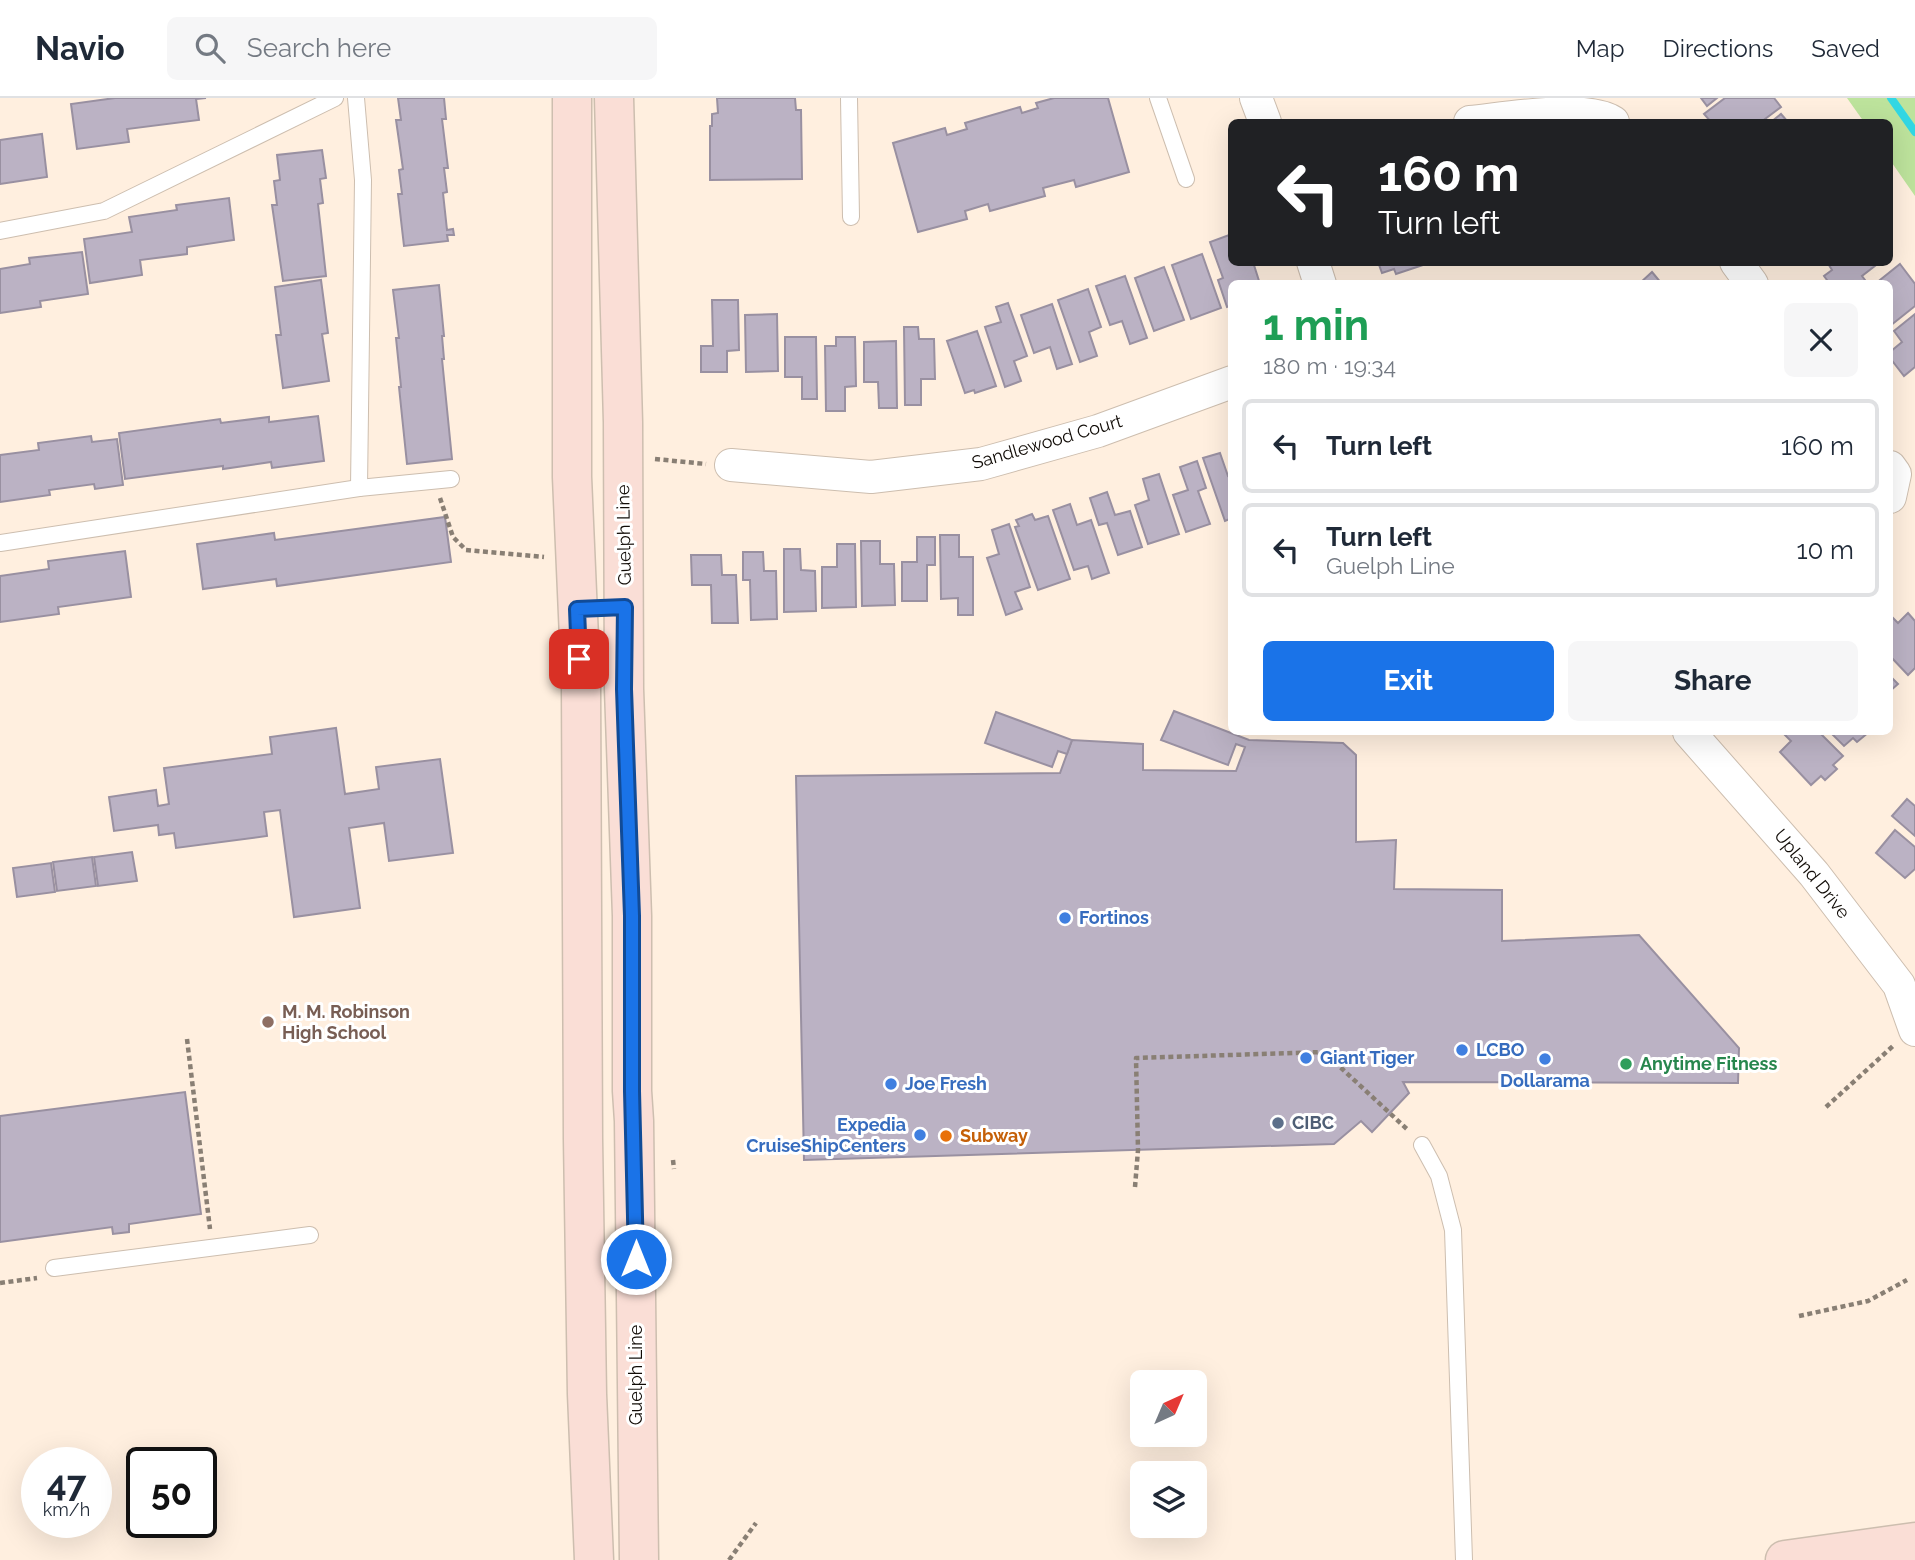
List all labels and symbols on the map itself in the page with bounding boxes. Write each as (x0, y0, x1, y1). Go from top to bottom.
street label: Sandlewood Court (969, 410, 1124, 473)
street label: Guelph Line (612, 484, 635, 586)
pin (549, 629, 609, 689)
street label: Upland Drive (1770, 825, 1855, 923)
place label: Fortinos (1079, 907, 1149, 928)
marker: Fortinos (1057, 910, 1073, 926)
place label: M. M. Robinson High School (282, 1001, 410, 1043)
marker: M. M. Robinson High School (260, 1014, 276, 1030)
place label: LCBO (1476, 1039, 1525, 1060)
marker: LCBO (1454, 1042, 1470, 1058)
place label: Giant Tiger (1320, 1047, 1414, 1068)
marker: Giant Tiger (1298, 1050, 1314, 1066)
marker: Dollarama (1537, 1051, 1553, 1067)
place label: Anytime Fitness (1640, 1053, 1777, 1074)
marker: Anytime Fitness (1618, 1056, 1634, 1072)
place label: Dollarama (1500, 1070, 1590, 1091)
place label: Joe Fresh (905, 1073, 987, 1094)
marker: Joe Fresh (883, 1076, 899, 1092)
place label: CIBC (1292, 1112, 1334, 1133)
place label: Expedia CruiseShipCenters (746, 1114, 906, 1156)
marker: CIBC (1270, 1115, 1286, 1131)
place label: Subway (960, 1125, 1028, 1146)
marker: Expedia CruiseShipCenters (912, 1127, 928, 1143)
marker: Subway (938, 1128, 954, 1144)
position arrow (599, 1222, 673, 1296)
street label: Guelph Line (625, 1324, 646, 1425)
north arrow (1130, 1370, 1208, 1447)
speed limit sign: 50 (126, 1447, 217, 1538)

